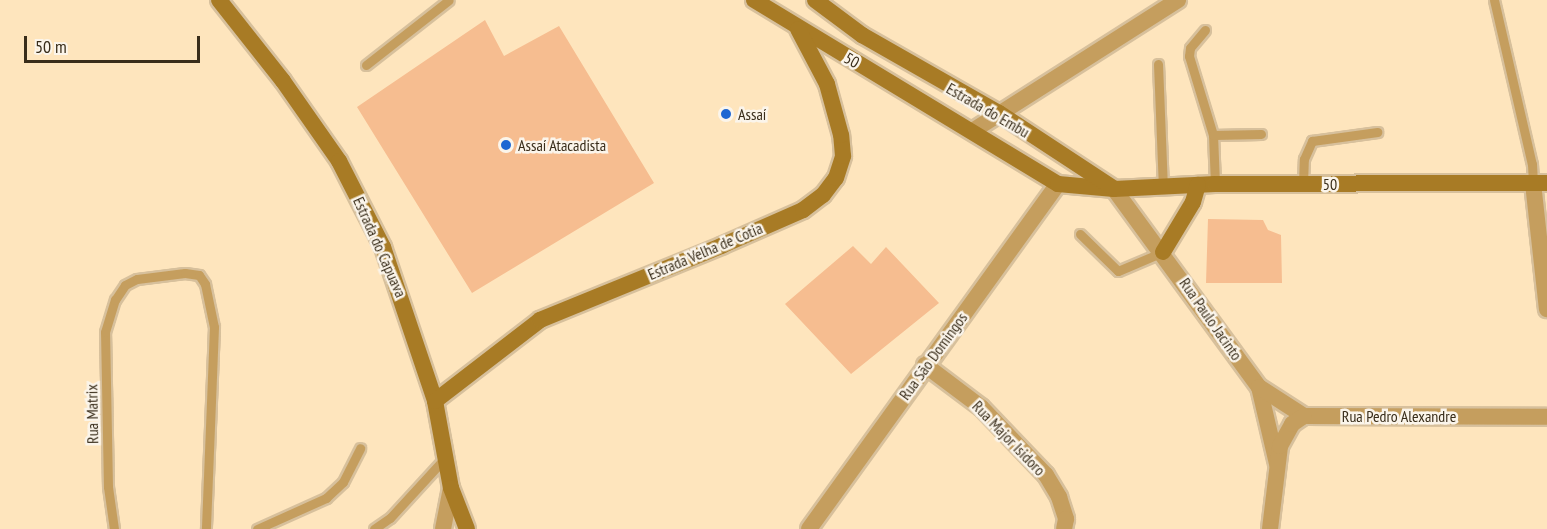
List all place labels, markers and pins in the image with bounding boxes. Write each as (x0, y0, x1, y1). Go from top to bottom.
place label: Assaí (738, 104, 766, 124)
marker: Assaí (719, 107, 733, 121)
place label: Assaí Atacadista (518, 135, 606, 155)
marker: Assaí Atacadista (499, 138, 513, 152)

